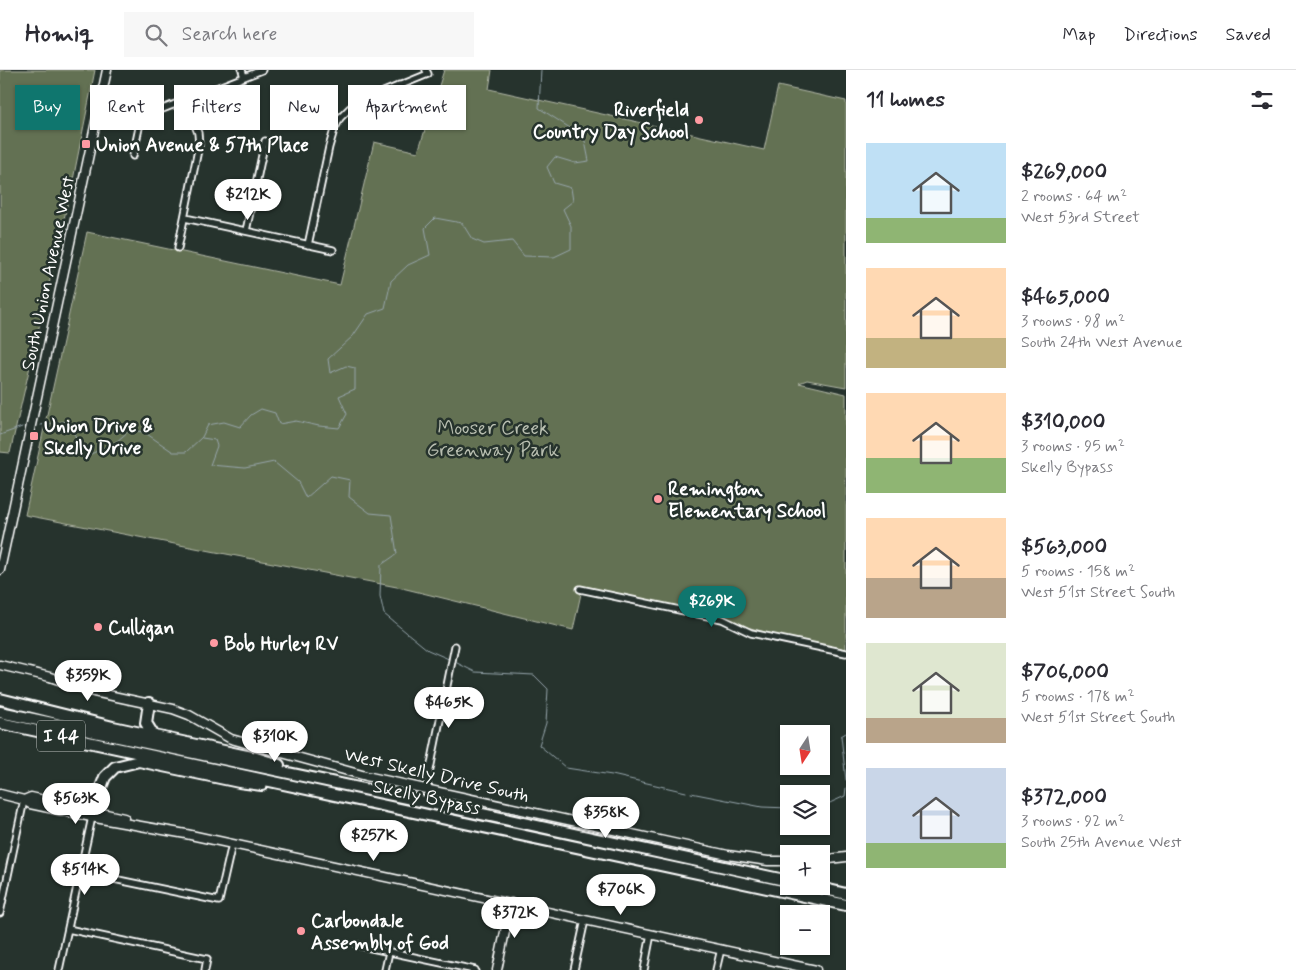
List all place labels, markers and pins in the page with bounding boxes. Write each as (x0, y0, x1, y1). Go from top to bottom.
place label: Riverfield Country Day School (533, 98, 689, 146)
marker: Riverfield Country Day School (693, 114, 705, 126)
place label: Union Avenue & 57th Place (96, 133, 309, 158)
marker: Union Avenue & 57th Place (80, 138, 92, 150)
pin: $212K (213, 178, 283, 221)
place label: Union Drive & Skelly Drive (44, 414, 153, 461)
marker: Union Drive & Skelly Drive (28, 430, 40, 442)
place label: Remington Elementary School (668, 477, 826, 524)
marker: Remington Elementary School (652, 493, 664, 505)
pin: $269K (677, 586, 747, 628)
place label: Culligan (108, 616, 175, 642)
marker: Culligan (92, 621, 104, 633)
place label: Bob Hurley RV (224, 632, 338, 657)
marker: Bob Hurley RV (208, 637, 220, 649)
pin: $359K (53, 660, 123, 702)
pin: $465K (414, 686, 484, 729)
pin: $310K (240, 720, 310, 763)
pin: $563K (41, 782, 111, 825)
pin: $358K (571, 796, 641, 839)
pin: $257K (339, 820, 409, 862)
pin: $514K (50, 854, 120, 896)
pin: $706K (586, 874, 656, 916)
pin: $372K (480, 896, 550, 939)
place label: Carbondale Assembly of God (311, 909, 449, 956)
marker: Carbondale Assembly of God (295, 925, 307, 937)

